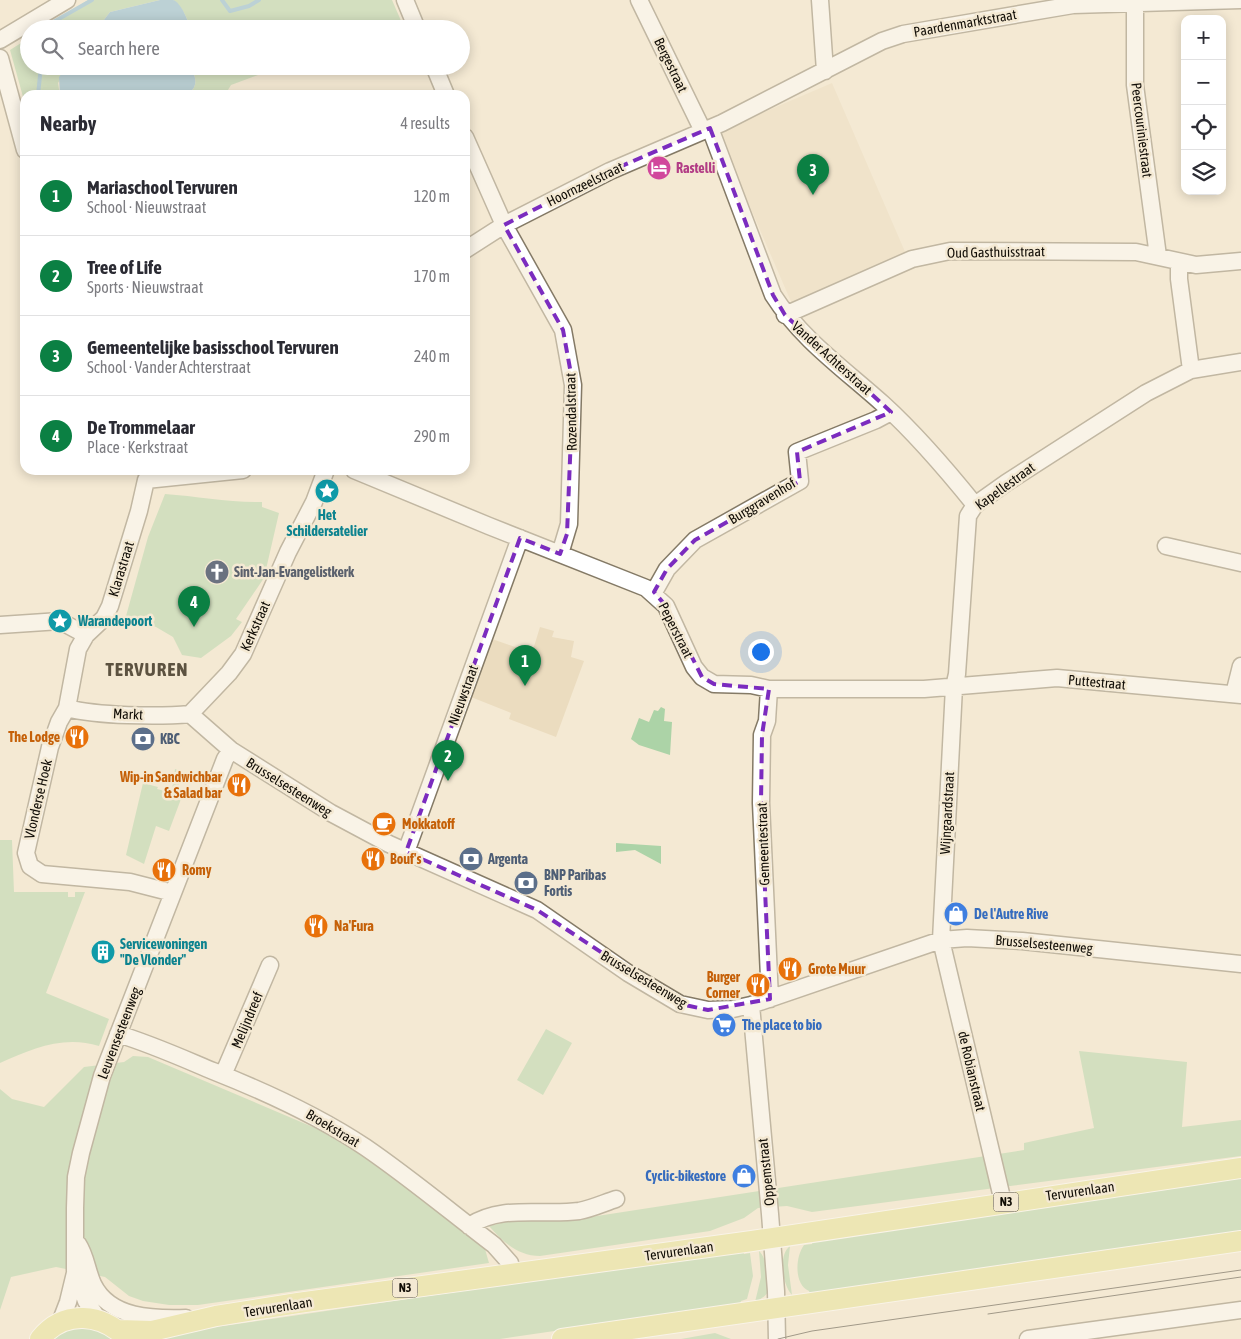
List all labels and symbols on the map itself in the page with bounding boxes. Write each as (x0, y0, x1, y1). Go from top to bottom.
street label: Paardenmarktstraat (912, 6, 1018, 40)
street label: Bergestraat (651, 35, 691, 95)
street label: Peercouriniestraat (1128, 82, 1156, 178)
pin: 3 (797, 154, 829, 195)
hotel icon: Rastelli (646, 155, 672, 181)
street label: Hoornzeelstraat (544, 159, 626, 209)
place label: Rastelli (676, 160, 715, 176)
street label: Oud Gasthuisstraat (947, 243, 1045, 261)
street label: Vander Achterstraat (789, 318, 875, 398)
street label: Rozendalstraat (562, 373, 580, 451)
street label: Kapellestraat (972, 459, 1038, 513)
street label: Burggravenhof (726, 475, 798, 527)
place icon: Het Schildersatelier (314, 478, 340, 504)
place label: Het Schildersatelier (287, 507, 368, 539)
street label: Klarastraat (105, 539, 137, 599)
church icon: Sint-Jan-Evangelistkerk (204, 559, 230, 585)
place label: Sint-Jan-Evangelistkerk (234, 564, 355, 580)
pin: 4 (178, 586, 210, 627)
street label: Kerkstraat (237, 598, 273, 654)
street label: Peperstraat (655, 600, 697, 660)
place icon: Warandepoort (47, 608, 73, 634)
place label: Warandepoort (77, 613, 152, 629)
your location (748, 639, 774, 665)
pin: 1 (509, 645, 541, 686)
district label: TERVUREN (105, 658, 189, 680)
street label: Nieuwstraat (445, 663, 481, 727)
street label: Puttestraat (1068, 672, 1126, 692)
street label: Markt (112, 705, 144, 723)
restaurant icon: The Lodge (64, 724, 90, 750)
bank icon: KBC (130, 726, 156, 752)
place label: The Lodge (8, 729, 60, 745)
place label: KBC (160, 731, 180, 747)
pin: 2 (432, 740, 464, 781)
street label: Brusselsesteenweg (243, 754, 335, 820)
street label: Vlonderse Hoek (21, 758, 55, 840)
place label: Wip-in Sandwichbar & Salad bar (119, 769, 223, 801)
street label: Wijngaardstraat (937, 771, 957, 855)
restaurant icon: Wip-in Sandwichbar & Salad bar (226, 772, 252, 798)
street label: Gemeentestraat (754, 802, 772, 886)
cafe icon: Mokkatoff (371, 811, 397, 837)
place label: Mokkatoff (402, 816, 455, 832)
restaurant icon: Bouf's (360, 846, 386, 872)
bank icon: Argenta (458, 846, 484, 872)
place label: Bouf's (390, 851, 421, 867)
place label: Argenta (487, 851, 528, 867)
restaurant icon: Romy (151, 857, 177, 883)
place label: Romy (182, 862, 212, 878)
place label: BNP Paribas Fortis (544, 867, 606, 899)
bank icon: BNP Paribas Fortis (513, 870, 539, 896)
shop icon: De l'Autre Rive (943, 901, 969, 927)
place label: De l'Autre Rive (974, 906, 1048, 922)
restaurant icon: Na'Fura (303, 913, 329, 939)
place label: Na'Fura (334, 918, 374, 934)
street label: Brusselsesteenweg (995, 932, 1093, 956)
place label: Servicewoningen "De Vlonder" (120, 936, 207, 968)
building icon: Servicewoningen "De Vlonder" (90, 939, 116, 965)
street label: Brusselsesteenweg (598, 947, 690, 1011)
restaurant icon: Grote Muur (777, 956, 803, 982)
place label: Grote Muur (808, 961, 866, 977)
place label: Burger Corner (706, 969, 741, 1001)
restaurant icon: Burger Corner (745, 972, 771, 998)
street label: Leuvensesteenweg (94, 985, 144, 1081)
street label: Melijndreef (228, 989, 266, 1051)
supermarket icon: The place to bio (711, 1012, 737, 1038)
place label: The place to bio (742, 1017, 822, 1033)
street label: de Robianstraat (955, 1029, 989, 1113)
street label: Broekstraat (303, 1106, 363, 1150)
street label: Oppemstraat (755, 1137, 777, 1207)
shop icon: Cyclic-bikestore (731, 1163, 757, 1189)
place label: Cyclic-bikestore (645, 1168, 726, 1184)
street label: Tervurenlaan (1045, 1178, 1115, 1204)
road number: N3 (994, 1192, 1018, 1212)
street label: Tervurenlaan (644, 1238, 714, 1264)
road number: N3 (392, 1278, 418, 1298)
street label: Tervurenlaan (243, 1294, 313, 1320)

